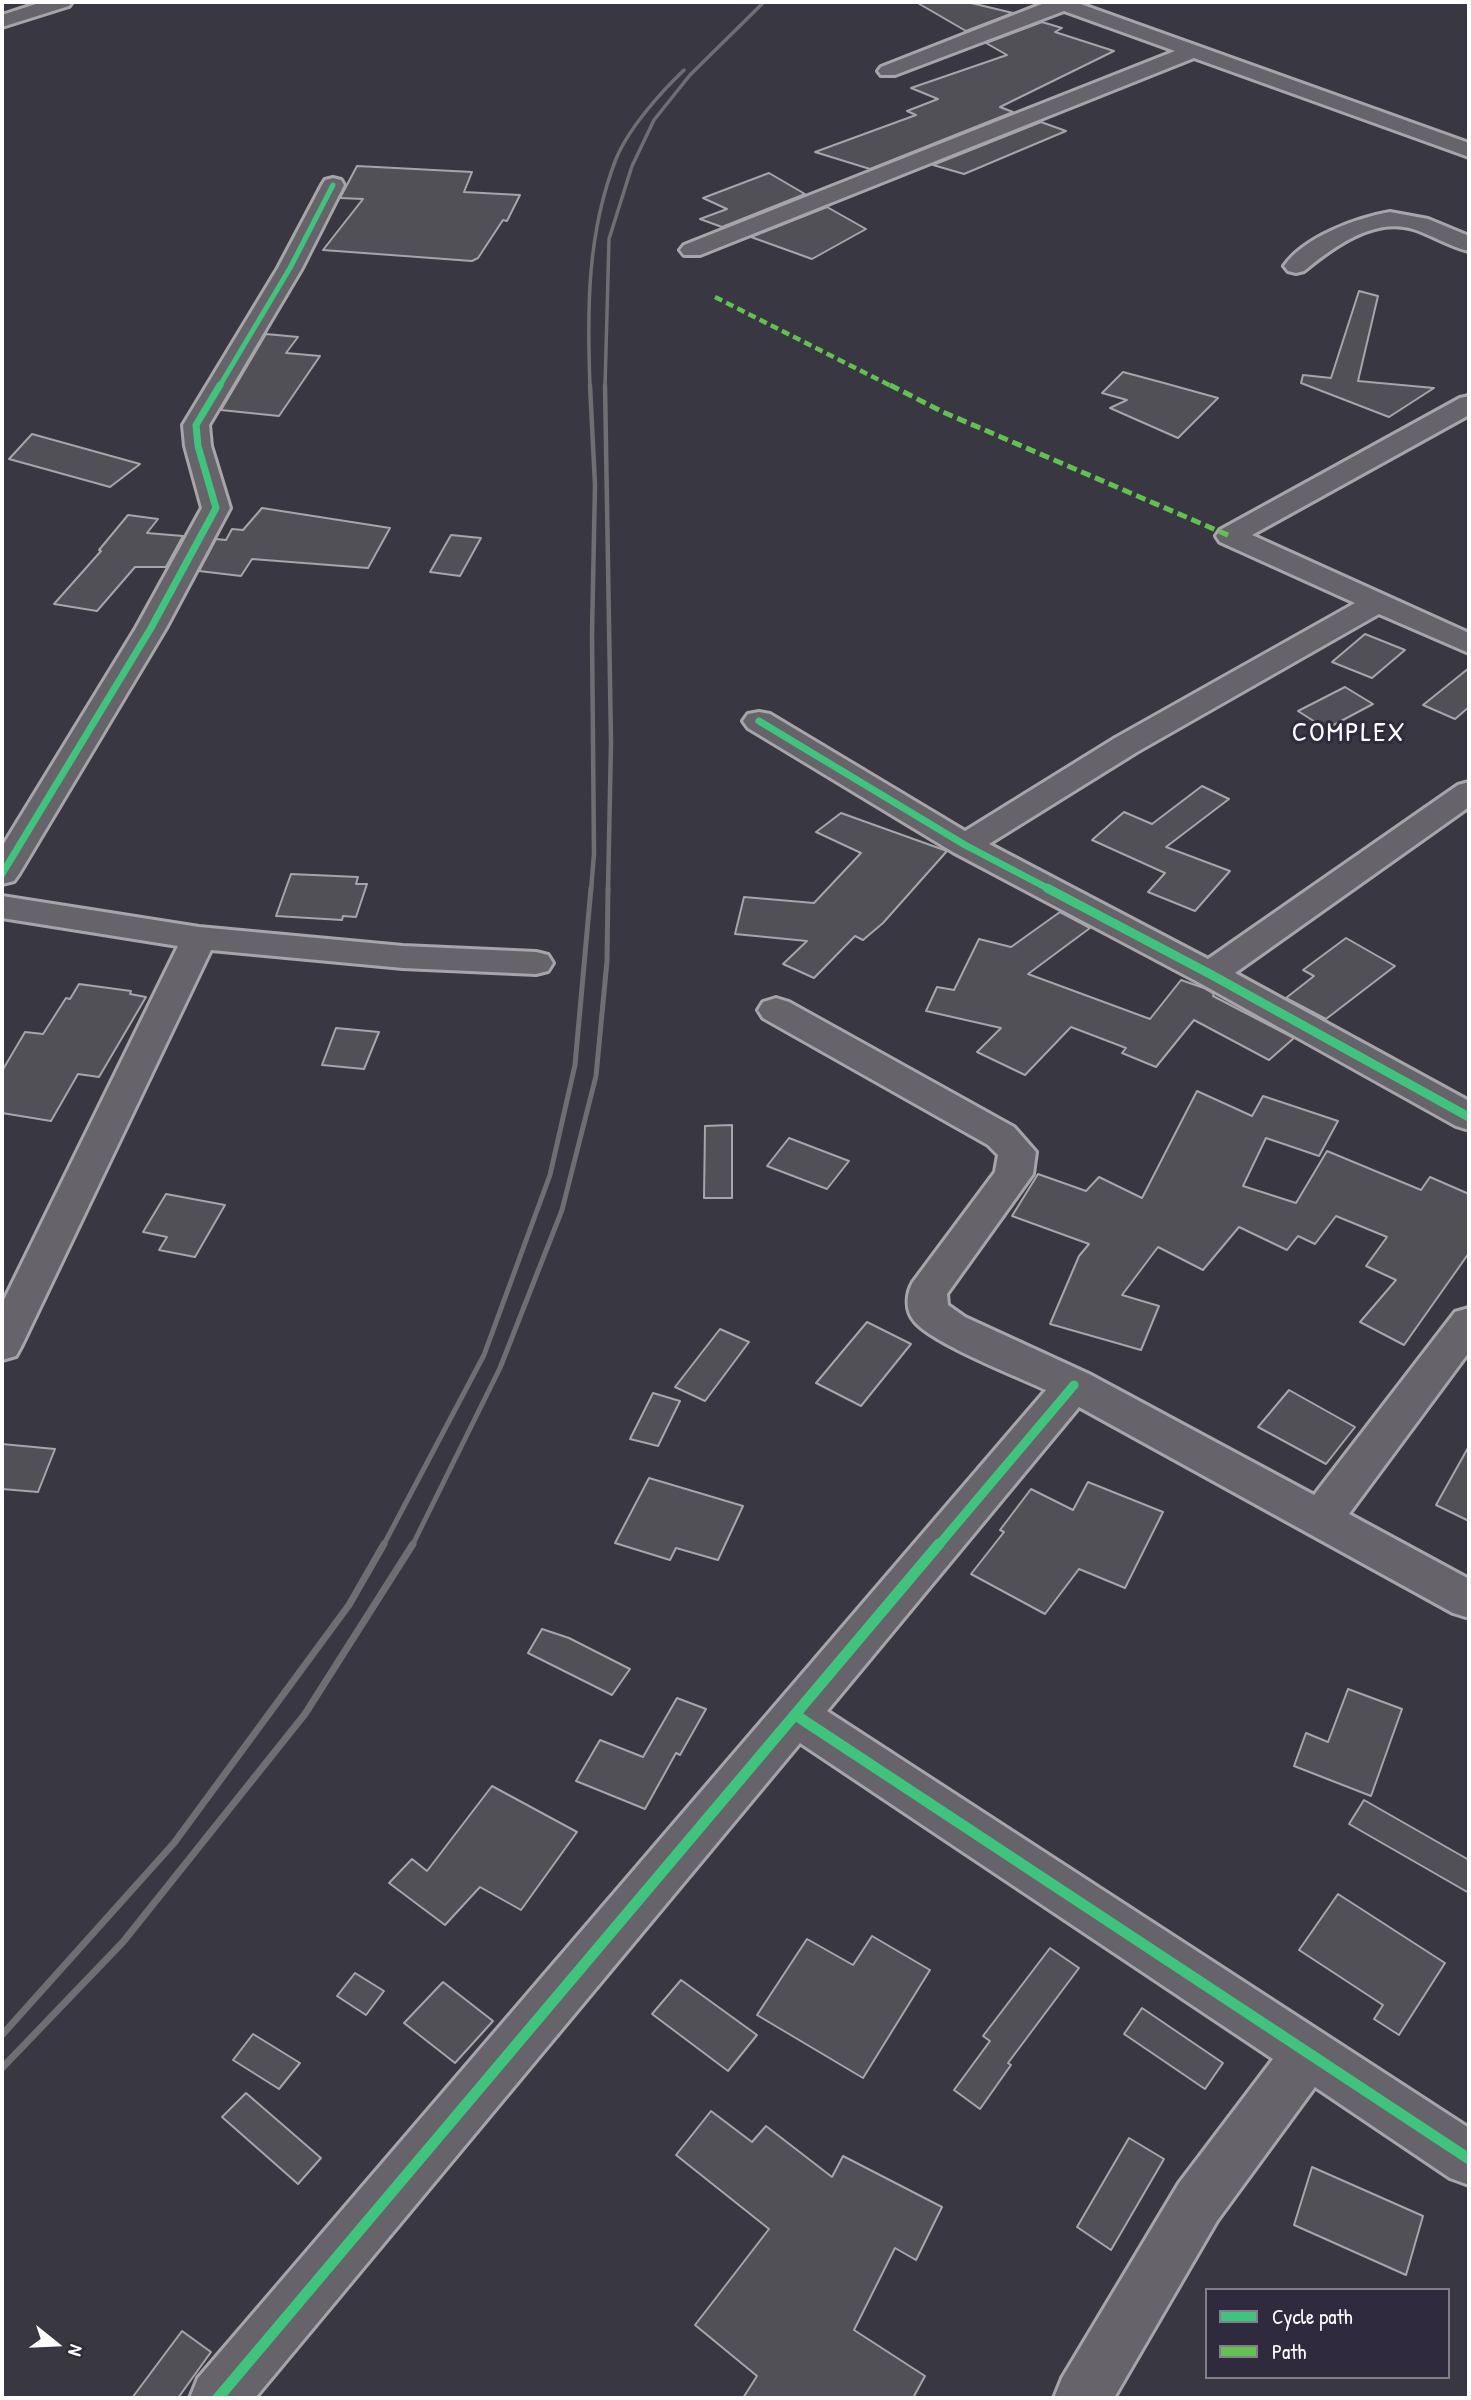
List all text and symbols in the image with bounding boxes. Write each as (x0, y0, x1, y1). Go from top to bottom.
district label: COMPLEX (1293, 717, 1405, 751)
legend (1205, 2288, 1450, 2379)
text: Cycle path (1272, 2302, 1353, 2331)
north arrow (21, 2309, 91, 2379)
text: Path (1272, 2337, 1306, 2366)
text: N (62, 2342, 90, 2359)

